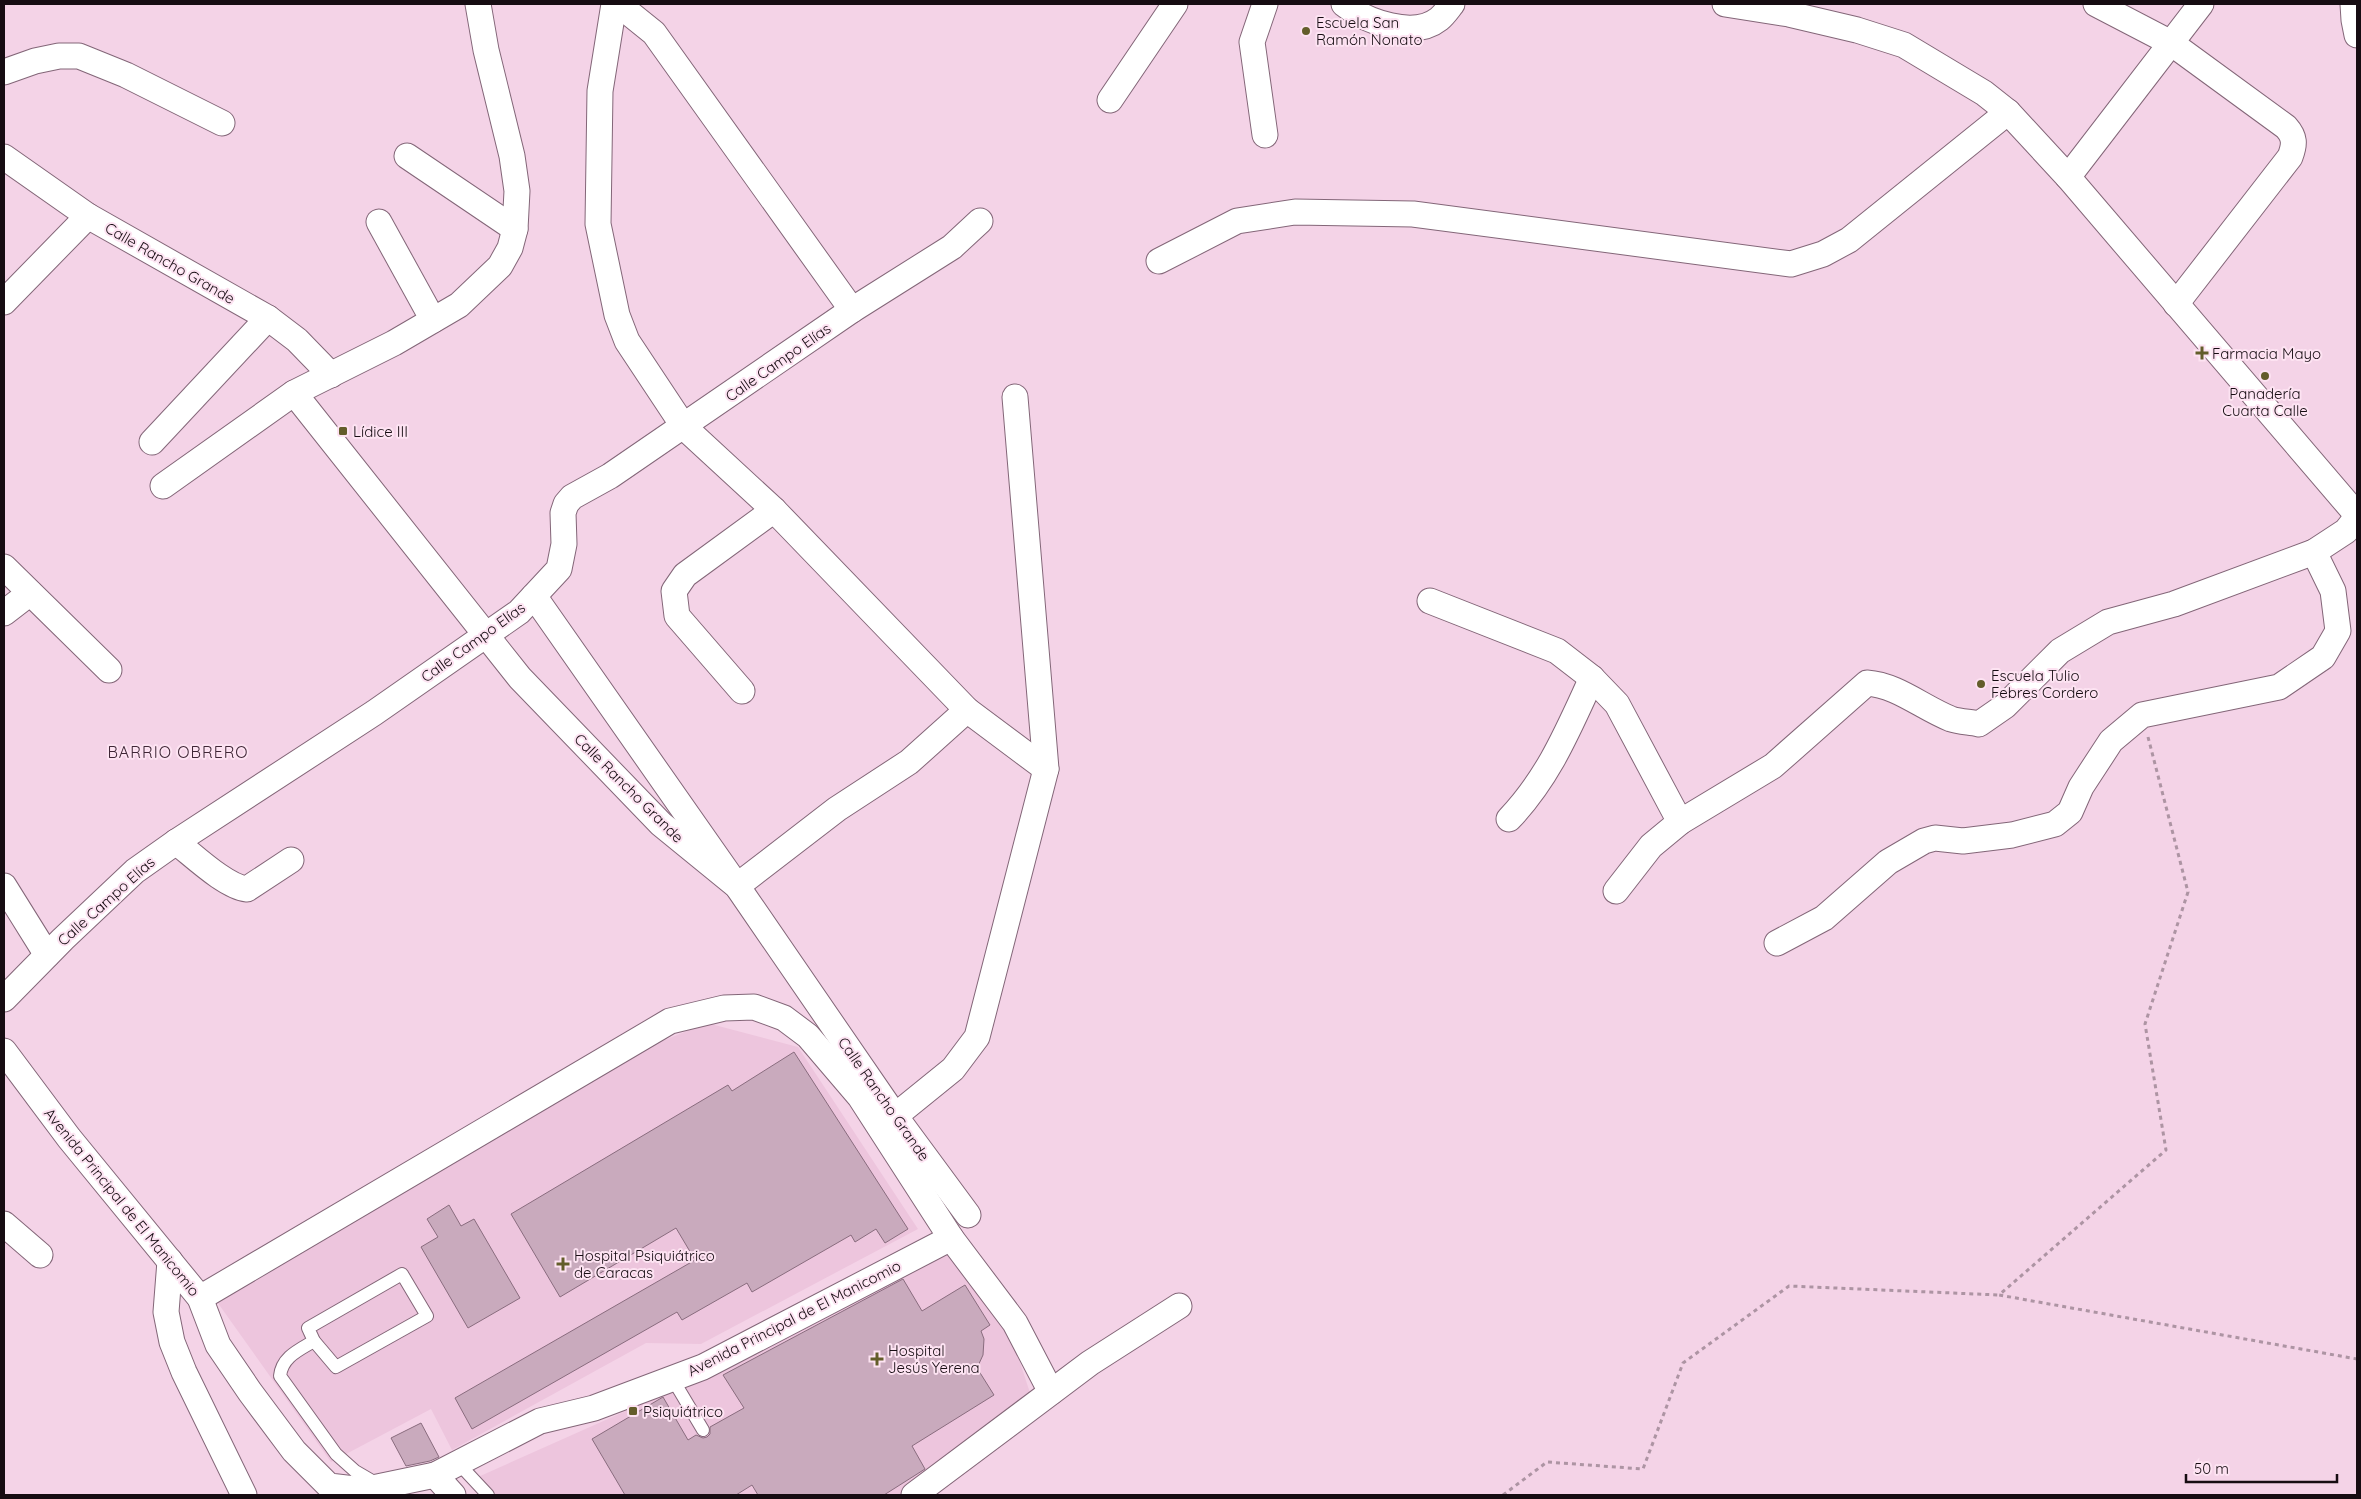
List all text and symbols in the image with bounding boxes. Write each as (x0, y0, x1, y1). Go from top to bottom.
place label: Escuela San Ramón Nonato (1316, 13, 1423, 49)
marker: Escuela San Ramón Nonato (1300, 25, 1312, 37)
street label: Calle Rancho Grande (102, 218, 238, 308)
street label: Calle Campo Elías (722, 319, 834, 405)
place label: Farmacia Mayo (2212, 344, 2321, 363)
marker: Farmacia Mayo (2196, 347, 2208, 359)
marker: Panadería Cuarta Calle (2259, 370, 2271, 382)
place label: Panadería Cuarta Calle (2222, 384, 2308, 420)
place label: Lídice III (353, 422, 408, 441)
marker: Lídice III (337, 425, 349, 437)
street label: Calle Campo Elías (417, 598, 529, 686)
place label: Escuela Tulio Febres Cordero (1991, 666, 2098, 702)
marker: Escuela Tulio Febres Cordero (1975, 678, 1987, 690)
street label: Calle Rancho Grande (570, 729, 688, 847)
district label: BARRIO OBRERO (107, 742, 249, 762)
street label: Calle Campo Elías (53, 852, 159, 950)
street label: Calle Rancho Grande (834, 1033, 934, 1165)
street label: Avenida Principal de El Manicomio (40, 1104, 204, 1300)
place label: Hospital Psiquiátrico de Caracas (574, 1246, 715, 1282)
street label: Avenida Principal de El Manicomio (684, 1256, 904, 1380)
marker: Hospital Psiquiátrico de Caracas (556, 1257, 570, 1271)
place label: Hospital Jesús Yerena (888, 1341, 980, 1377)
marker: Hospital Jesús Yerena (870, 1352, 884, 1366)
place label: Psiquiátrico (643, 1402, 723, 1421)
marker: Psiquiátrico (627, 1405, 639, 1417)
scale bar (2186, 1452, 2337, 1484)
text: 50 m (2194, 1459, 2229, 1478)

